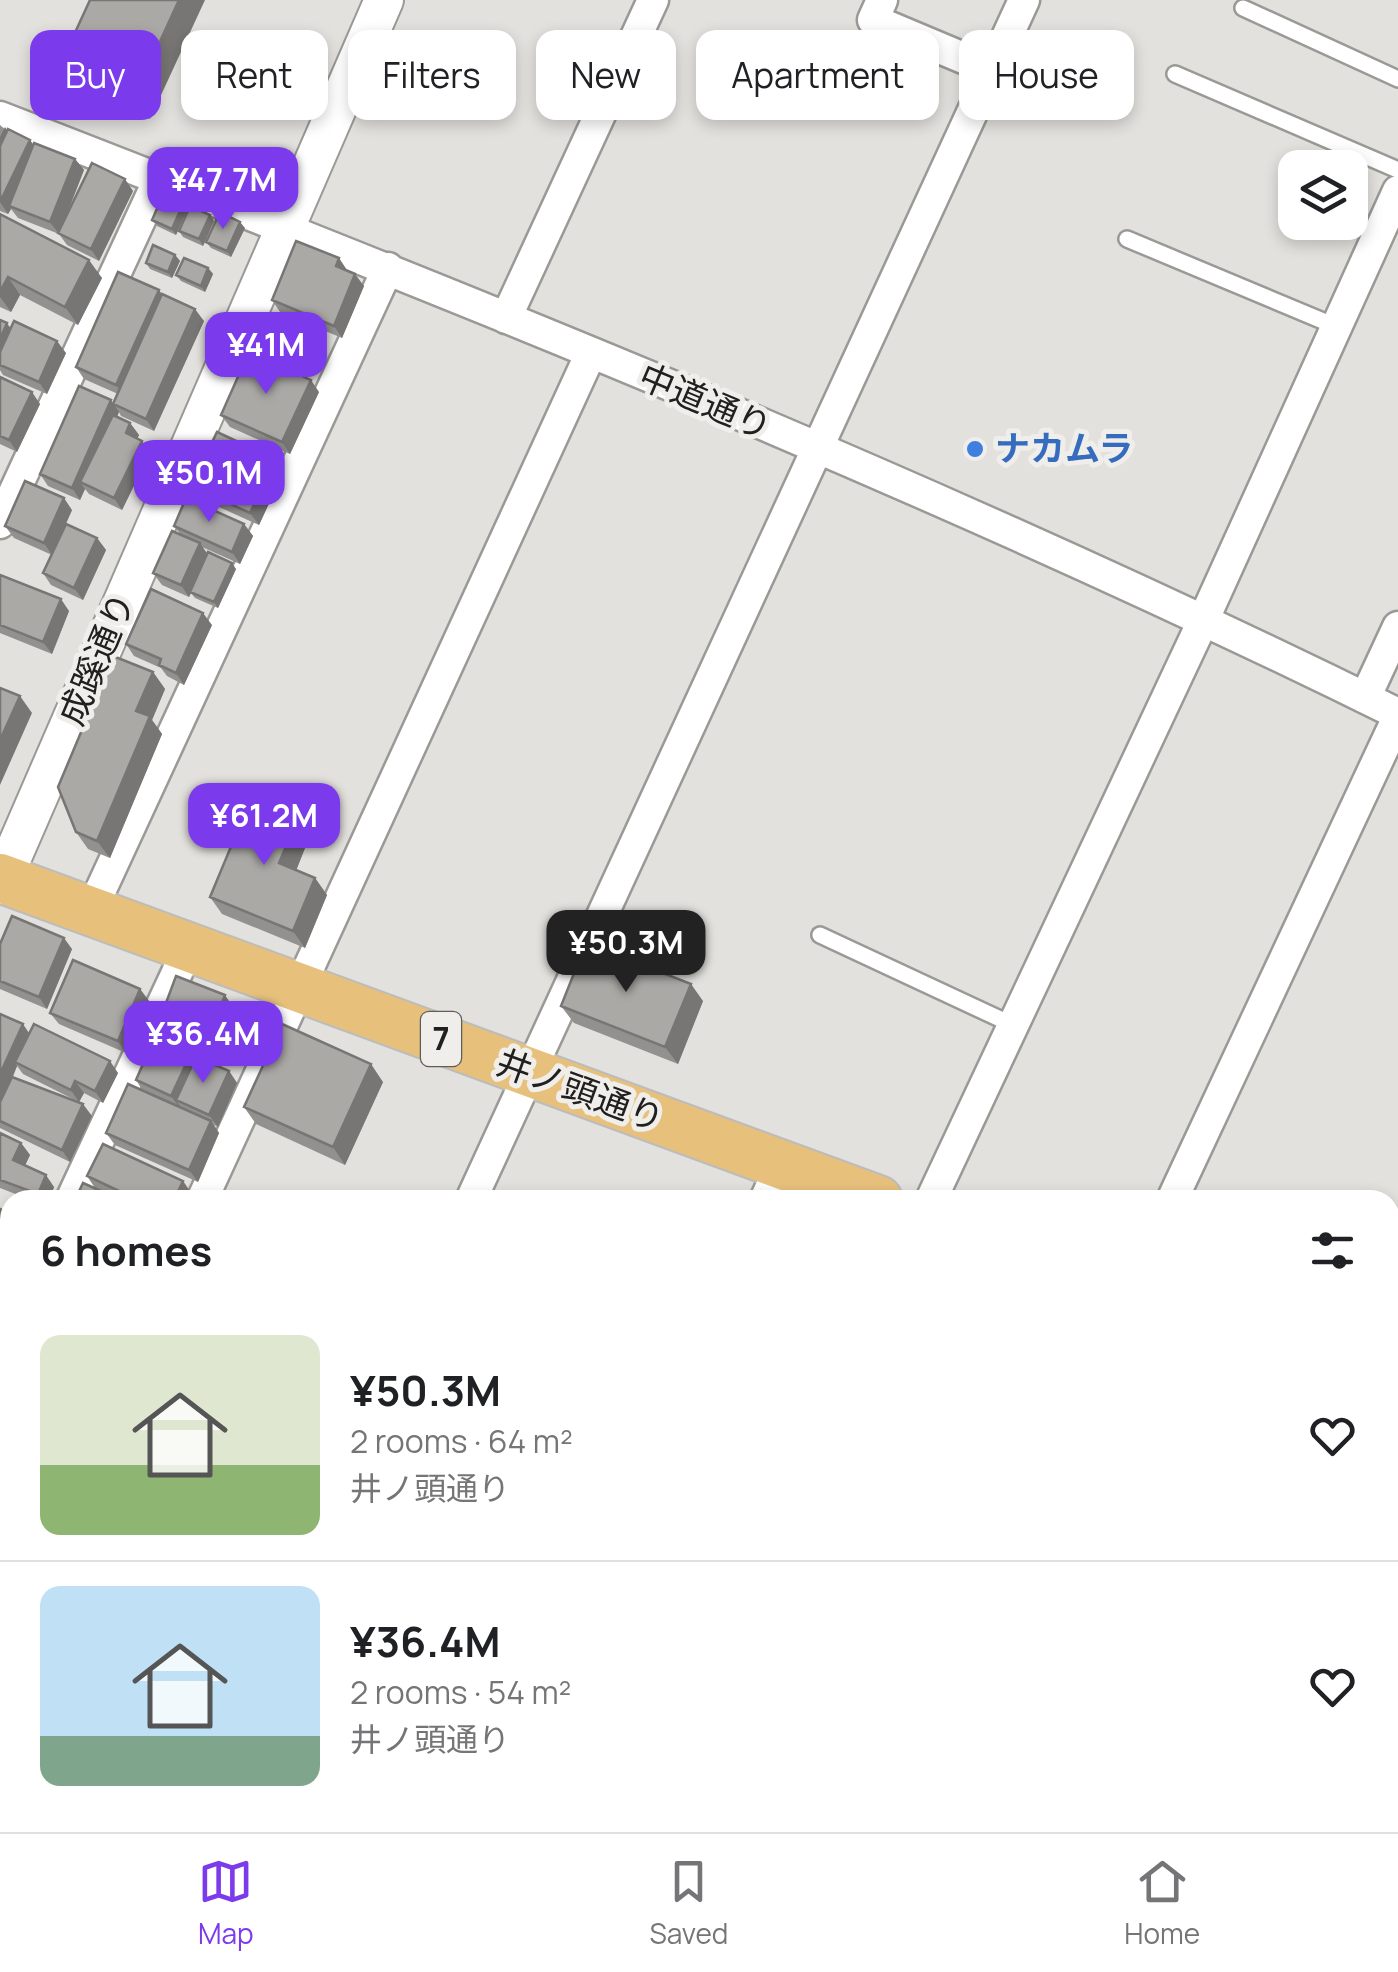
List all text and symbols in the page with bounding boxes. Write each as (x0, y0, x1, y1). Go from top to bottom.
chip: Buy (30, 30, 161, 120)
chip: Rent (181, 30, 328, 120)
chip: Filters (348, 30, 516, 120)
chip: New (536, 30, 676, 120)
chip: Apartment (696, 30, 939, 120)
chip: House (959, 30, 1134, 120)
pin: ¥47.7M (142, 147, 304, 232)
map controls (1278, 150, 1368, 240)
button: layers (1278, 150, 1368, 240)
text: ¥47.7M (169, 157, 277, 201)
pin: ¥41M (207, 312, 325, 397)
text: ¥41M (227, 322, 305, 366)
street label: 中道通り (632, 352, 779, 451)
place label: ナカムラ (995, 424, 1133, 472)
marker: ナカムラ (964, 438, 986, 460)
pin: ¥50.1M (128, 440, 290, 525)
text: ¥50.1M (156, 450, 262, 494)
street label: 成蹊通り (47, 585, 146, 732)
pin: ¥61.2M (183, 783, 345, 868)
text: ¥61.2M (210, 793, 318, 837)
pin: ¥50.3M (545, 910, 707, 995)
text: ¥50.3M (568, 920, 684, 964)
pin: ¥36.4M (122, 1001, 284, 1086)
text: ¥36.4M (146, 1011, 260, 1055)
road number: 7 (421, 1012, 461, 1066)
street label: 井ノ頭通り (490, 1038, 671, 1143)
text: 6 homes (40, 1221, 212, 1279)
icon: filters (1305, 1223, 1360, 1278)
text: ¥50.3M (350, 1361, 501, 1419)
icon: home (120, 1375, 240, 1495)
icon: heart (1305, 1408, 1360, 1463)
text: 2 rooms · 64 m² (350, 1419, 573, 1463)
text: 井ノ頭通り (350, 1466, 510, 1510)
text: ¥36.4M (350, 1612, 500, 1670)
icon: home (120, 1626, 240, 1746)
icon: heart (1305, 1659, 1360, 1714)
text: 2 rooms · 54 m² (350, 1670, 571, 1714)
text: 井ノ頭通り (350, 1717, 510, 1761)
tab: Map (198, 1854, 254, 1952)
tab: Saved (650, 1854, 728, 1952)
tab: Home (1124, 1854, 1200, 1952)

